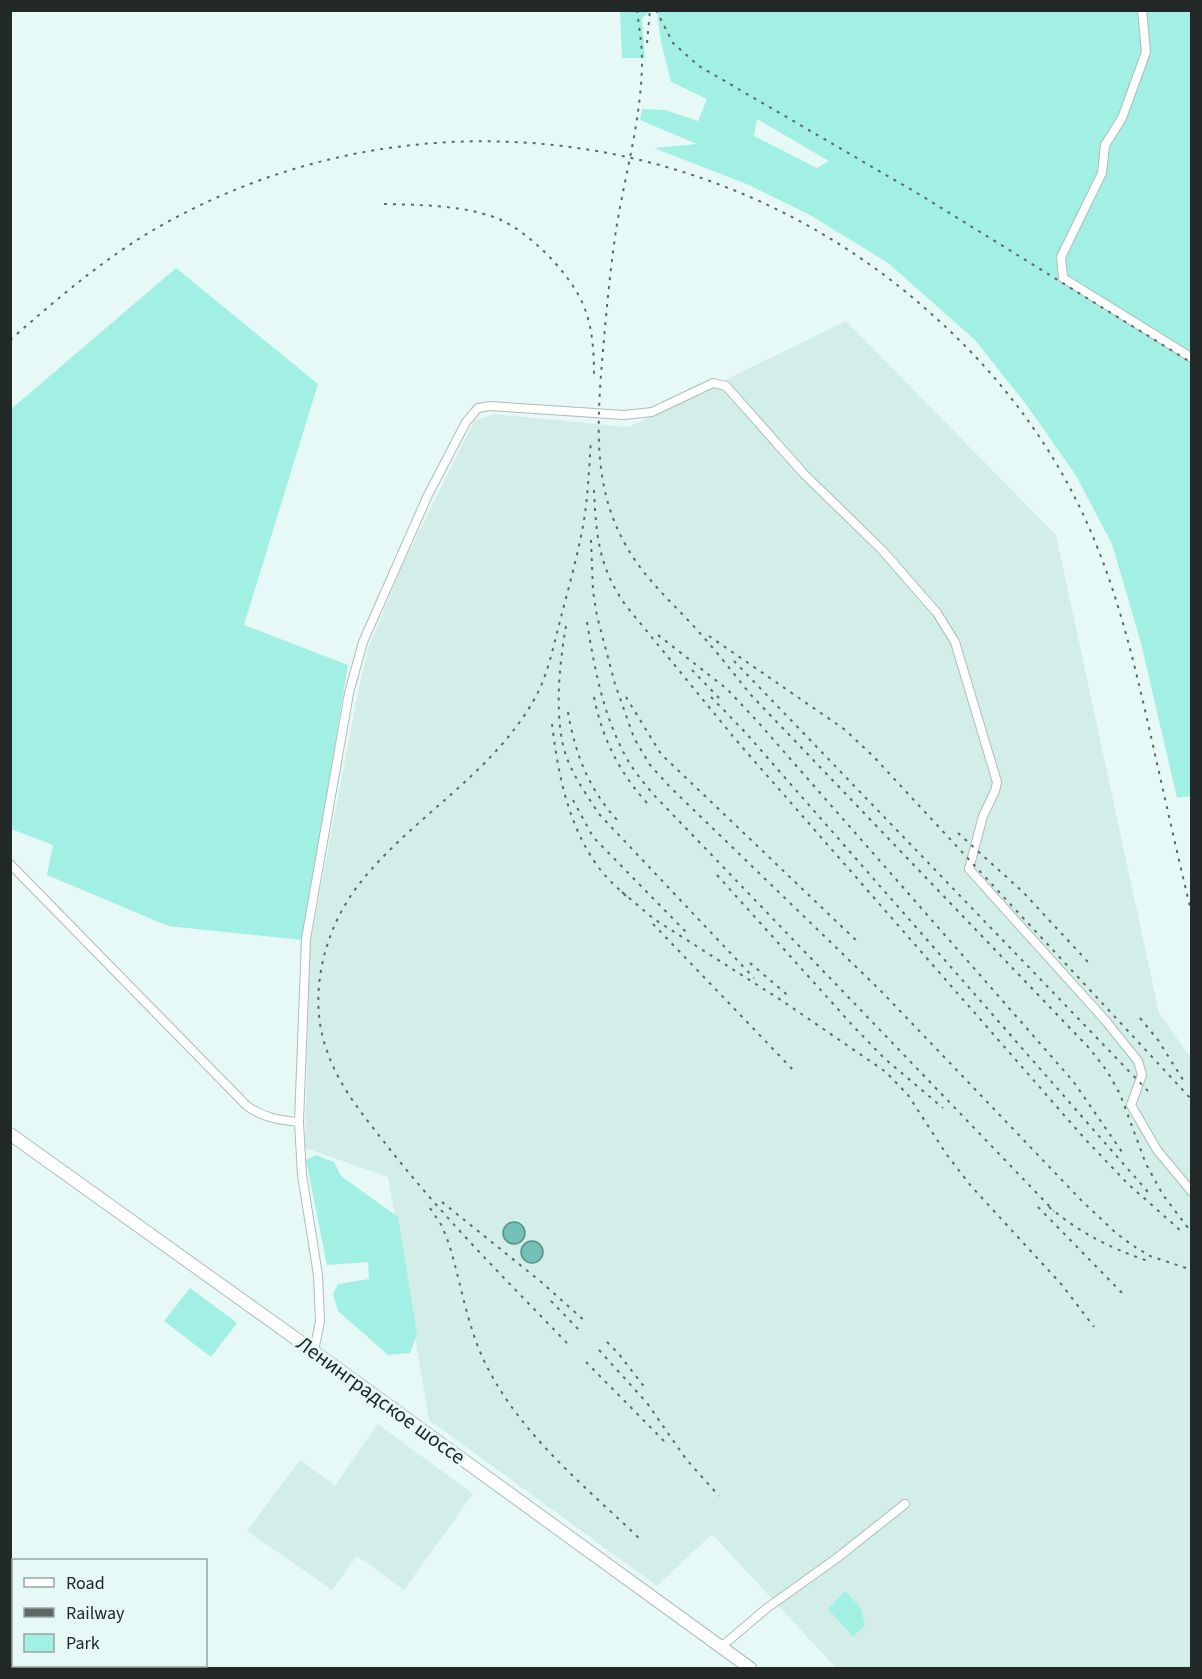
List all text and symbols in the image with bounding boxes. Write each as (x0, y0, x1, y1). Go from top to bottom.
street label: Ленинградское шоссе (290, 1328, 472, 1472)
legend (12, 1559, 207, 1667)
text: Road (66, 1571, 105, 1596)
text: Railway (66, 1601, 125, 1626)
text: Park (66, 1631, 100, 1656)

